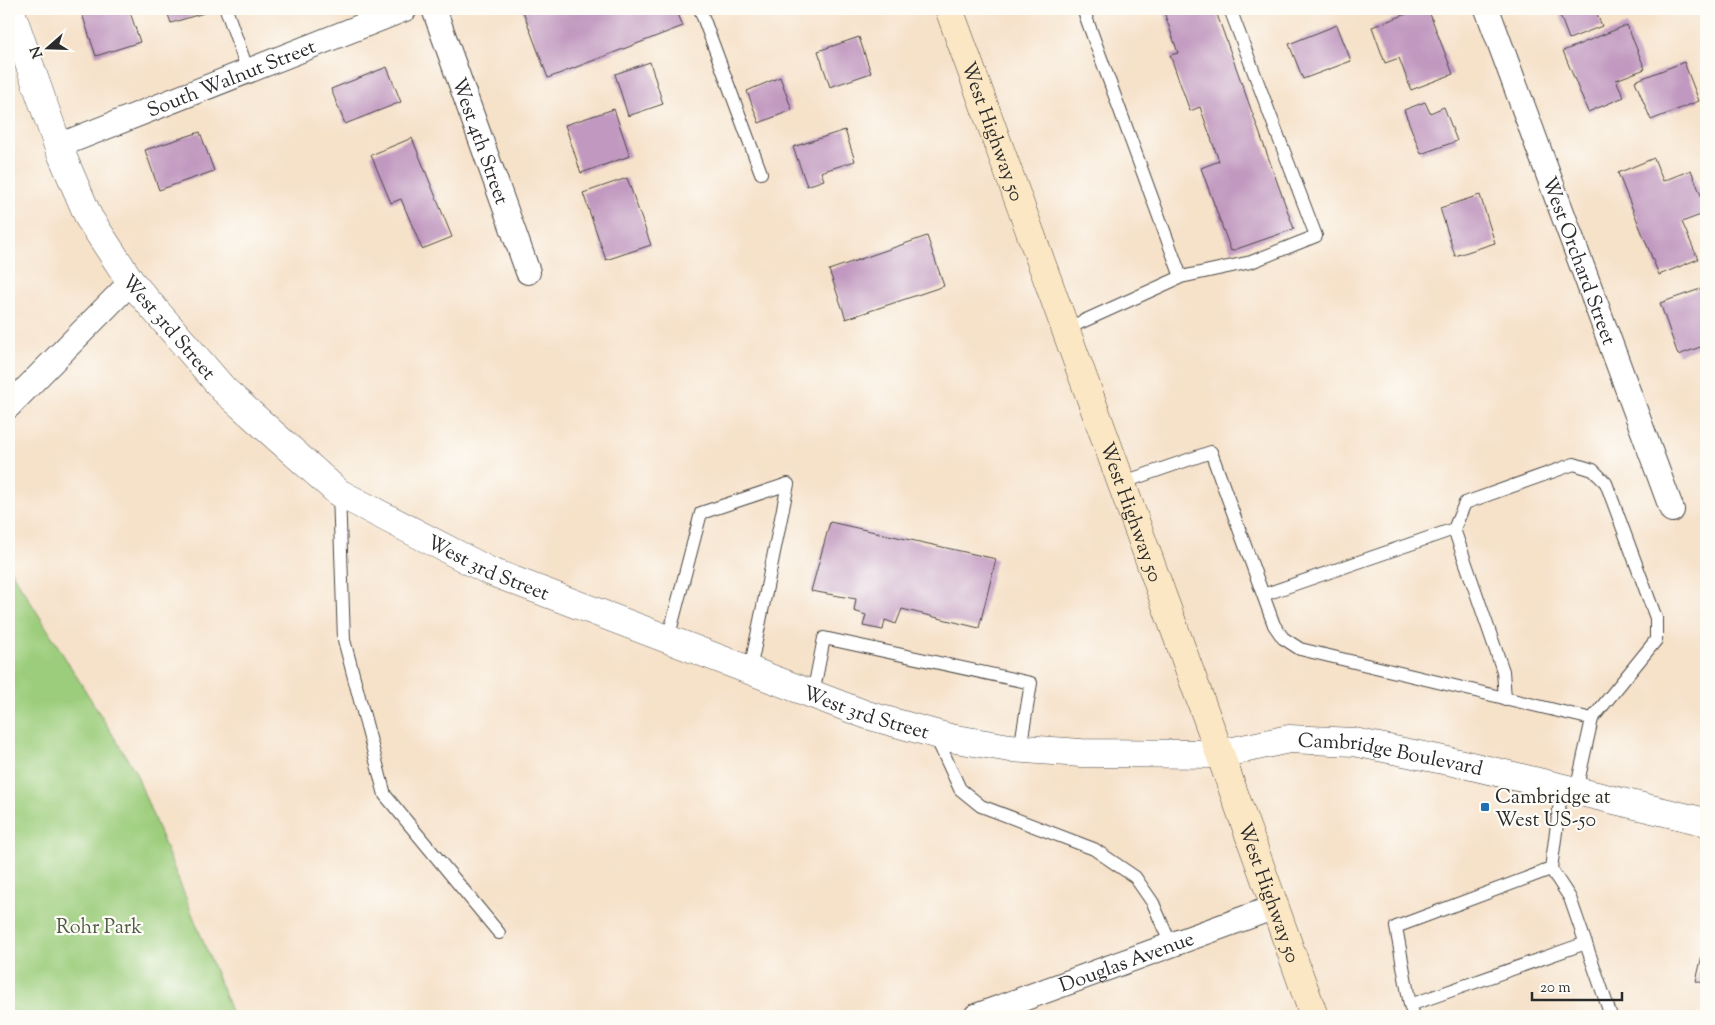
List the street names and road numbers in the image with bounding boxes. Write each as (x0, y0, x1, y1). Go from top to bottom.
street label: South Walnut Street (143, 34, 321, 126)
street label: West Highway 50 (952, 58, 1030, 206)
street label: West 4th Street (443, 74, 515, 209)
street label: West Orchard Street (1533, 173, 1622, 350)
street label: West 3rd Street (114, 269, 221, 388)
street label: West Highway 50 (1091, 439, 1168, 587)
street label: West 3rd Street (421, 529, 553, 610)
street label: West 3rd Street (798, 680, 932, 749)
street label: Cambridge Boulevard (1297, 727, 1485, 785)
street label: West Highway 50 (1229, 819, 1306, 967)
street label: Douglas Avenue (1056, 926, 1199, 1001)

